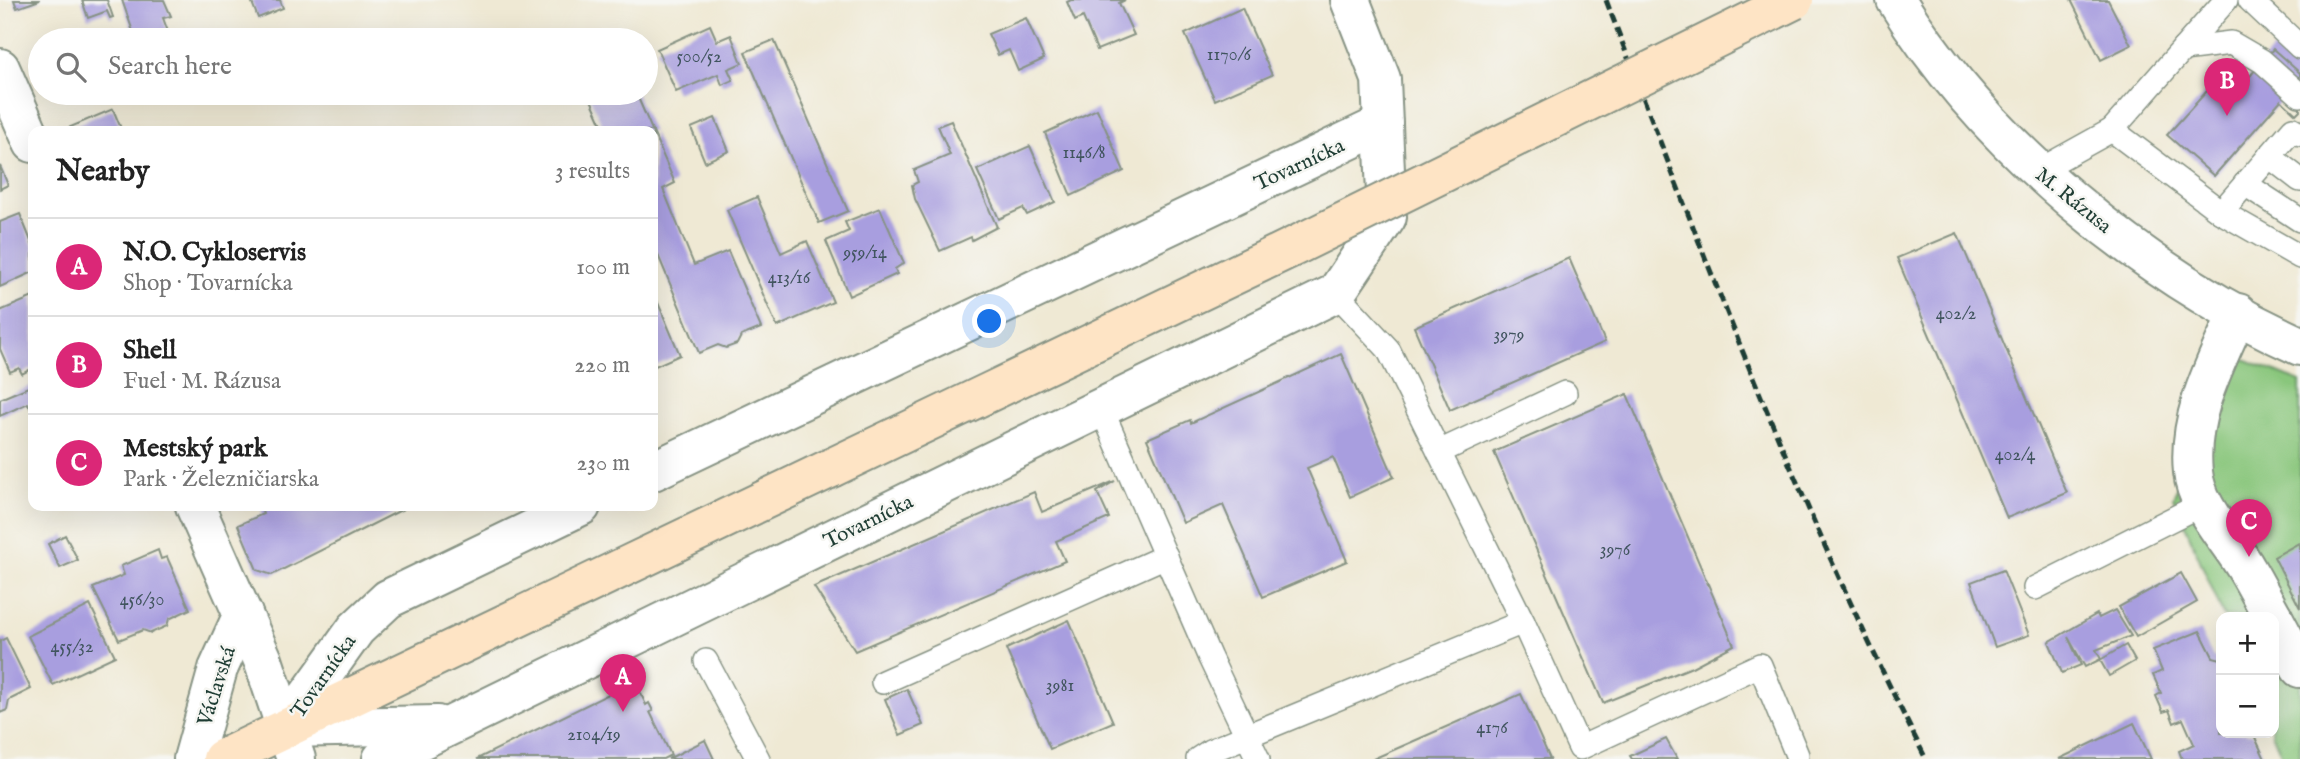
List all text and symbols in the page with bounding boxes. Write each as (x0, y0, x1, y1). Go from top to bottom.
search box (28, 28, 658, 105)
house number: 1170/6 (1207, 44, 1252, 67)
house number: 500/52 (676, 46, 722, 69)
icon: search (52, 48, 90, 86)
text: Search here (108, 50, 232, 83)
pin: B (2204, 58, 2250, 116)
street label: Tovarnícka (1250, 132, 1350, 198)
house number: 1146/8 (1062, 142, 1106, 165)
text: Nearby (56, 153, 149, 191)
text: 3 results (555, 157, 630, 186)
street label: M. Rázusa (2029, 162, 2118, 241)
text: N.O. Cykloservis (123, 236, 306, 269)
house number: 959/14 (842, 242, 887, 265)
text: A (71, 253, 87, 282)
text: 100 m (576, 253, 630, 282)
house number: 413/16 (768, 267, 811, 290)
text: Shop · Tovarnícka (123, 269, 293, 298)
house number: 402/2 (1936, 303, 1976, 326)
your location (972, 304, 1006, 338)
house number: 3979 (1494, 324, 1524, 347)
text: Shell (123, 334, 176, 367)
text: B (71, 351, 87, 380)
text: 220 m (574, 351, 630, 380)
text: Fuel · M. Rázusa (123, 367, 281, 396)
text: Mestský park (123, 432, 267, 465)
house number: 402/4 (1995, 444, 2035, 467)
text: C (71, 449, 87, 478)
text: 230 m (577, 449, 630, 478)
text: Park · Železničiarska (123, 465, 319, 494)
street label: Tovarnícka (819, 489, 919, 556)
pin: C (2226, 499, 2272, 557)
house number: 3976 (1600, 539, 1631, 562)
house number: 456/30 (120, 589, 164, 612)
map controls (2216, 612, 2279, 738)
button: + (2216, 612, 2279, 675)
street label: Tovarnícka (285, 629, 364, 724)
house number: 455/32 (50, 636, 94, 659)
street label: Václavská (192, 642, 243, 731)
pin: A (600, 654, 646, 712)
house number: 3981 (1046, 675, 1074, 698)
button: − (2216, 675, 2279, 738)
house number: 4176 (1476, 717, 1508, 740)
house number: 2104/19 (567, 724, 621, 747)

